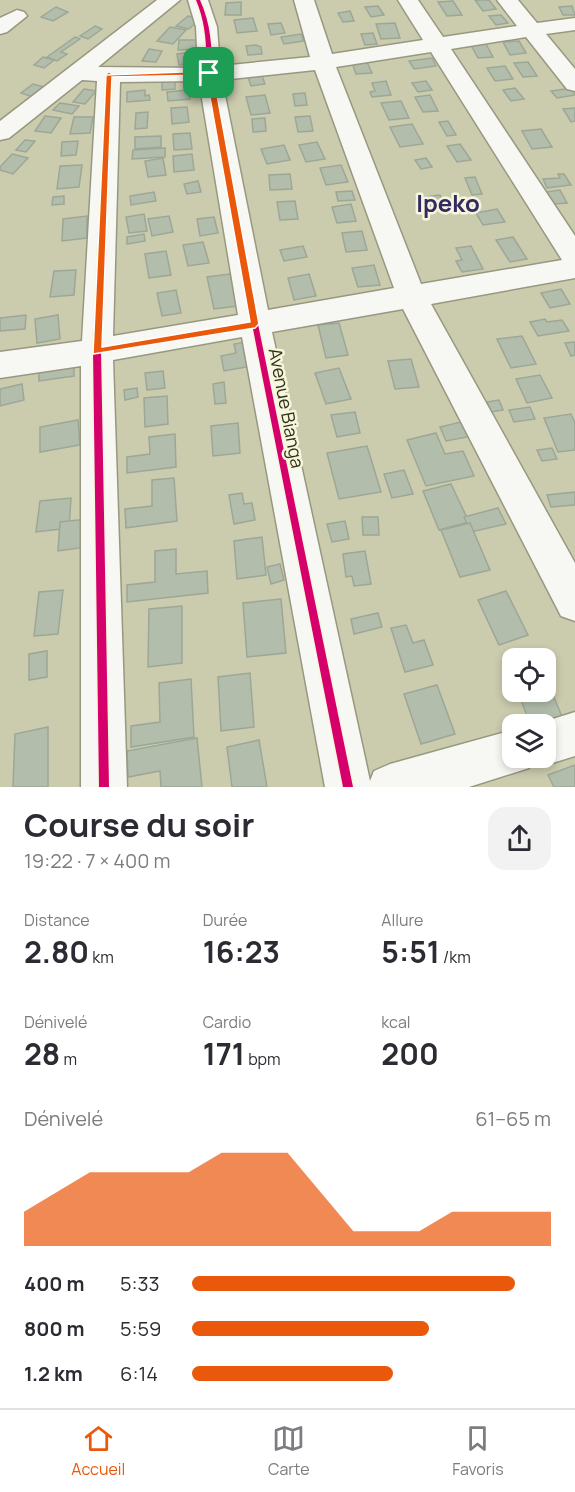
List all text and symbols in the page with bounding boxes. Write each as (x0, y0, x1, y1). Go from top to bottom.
pin (183, 47, 234, 98)
icon: arrive (192, 56, 225, 89)
district label: Ipeko (416, 186, 480, 219)
street label: Avenue Bianga (264, 346, 310, 470)
map controls (502, 648, 556, 768)
button: locate (502, 648, 556, 702)
button: layers (502, 714, 556, 768)
text: Course du soir (24, 802, 255, 847)
button: share (488, 807, 551, 870)
text: 19:22 · 7 × 400 m (24, 847, 170, 874)
text: Distance (24, 909, 90, 931)
text: Durée (203, 909, 247, 931)
text: Allure (381, 909, 423, 931)
text: 2.80 (24, 931, 89, 972)
text: 16:23 (203, 931, 280, 972)
text: 5:51 (381, 931, 440, 972)
text: km (89, 946, 114, 968)
text: /km (440, 946, 471, 968)
text: Dénivelé (24, 1011, 87, 1033)
text: Cardio (203, 1011, 251, 1033)
text: kcal (381, 1011, 411, 1033)
text: 28 (24, 1033, 60, 1074)
text: 171 (203, 1033, 245, 1074)
text: 200 (381, 1033, 439, 1074)
text: m (60, 1048, 77, 1070)
text: bpm (245, 1048, 281, 1070)
text: Dénivelé (24, 1105, 103, 1132)
text: 61–65 m (475, 1105, 551, 1132)
text: 400 m (24, 1270, 84, 1297)
text: 5:33 (120, 1270, 160, 1297)
text: 800 m (24, 1315, 85, 1342)
text: 5:59 (120, 1315, 162, 1342)
text: 1.2 km (24, 1360, 83, 1387)
text: 6:14 (120, 1360, 158, 1387)
tab: Accueil (71, 1422, 125, 1480)
tab: Carte (268, 1422, 309, 1480)
tab: Favoris (452, 1422, 504, 1480)

